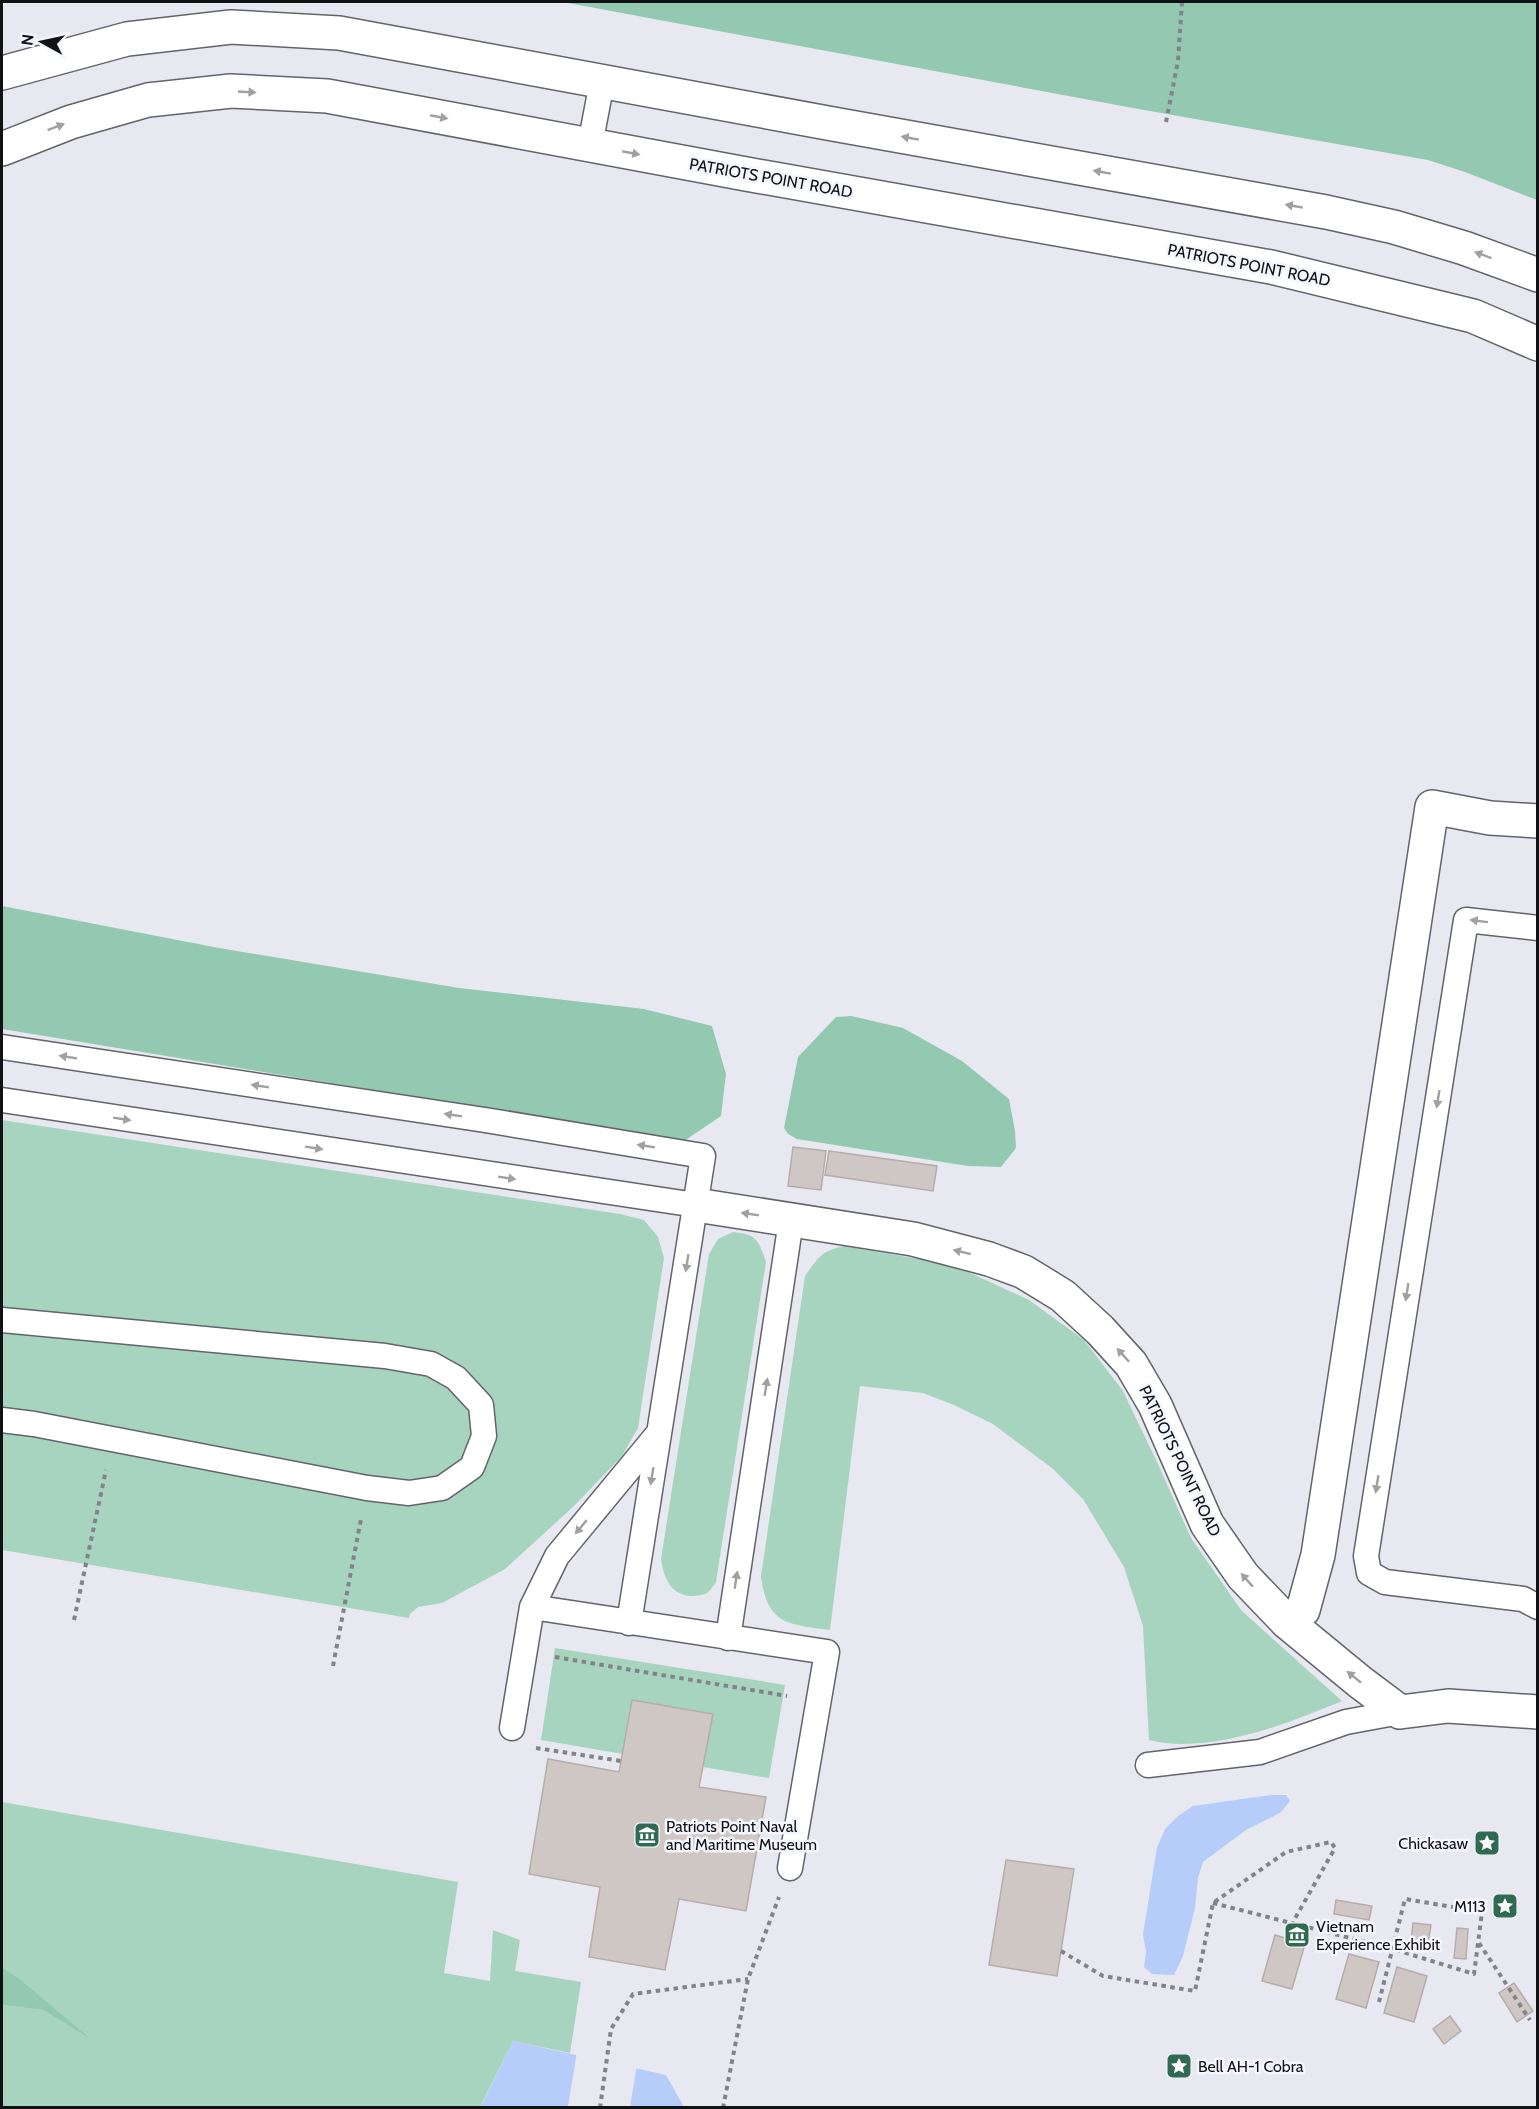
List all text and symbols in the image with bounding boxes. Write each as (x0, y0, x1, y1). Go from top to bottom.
north arrow (12, 12, 72, 72)
text: N (17, 33, 38, 47)
one-way arrow (237, 87, 256, 96)
one-way arrow (430, 112, 449, 121)
one-way arrow (47, 122, 65, 132)
one-way arrow (900, 133, 919, 142)
one-way arrow (622, 148, 641, 157)
street label: PATRIOTS POINT ROAD (688, 154, 854, 202)
one-way arrow (1092, 167, 1111, 176)
one-way arrow (1284, 202, 1303, 211)
street label: PATRIOTS POINT ROAD (1166, 240, 1332, 290)
one-way arrow (1474, 249, 1492, 259)
one-way arrow (1470, 916, 1489, 926)
one-way arrow (58, 1052, 77, 1061)
one-way arrow (251, 1081, 270, 1090)
one-way arrow (1433, 1090, 1442, 1109)
one-way arrow (444, 1110, 463, 1119)
one-way arrow (112, 1114, 131, 1123)
one-way arrow (636, 1141, 655, 1150)
one-way arrow (305, 1144, 324, 1153)
one-way arrow (498, 1174, 517, 1183)
one-way arrow (740, 1210, 759, 1219)
one-way arrow (953, 1246, 971, 1256)
one-way arrow (682, 1254, 691, 1273)
one-way arrow (1403, 1283, 1412, 1302)
one-way arrow (1117, 1348, 1130, 1363)
one-way arrow (761, 1378, 770, 1397)
street label: PATRIOTS POINT ROAD (1135, 1383, 1225, 1539)
one-way arrow (647, 1467, 656, 1486)
one-way arrow (1372, 1475, 1381, 1494)
one-way arrow (575, 1519, 588, 1534)
one-way arrow (732, 1570, 741, 1589)
one-way arrow (1240, 1572, 1254, 1587)
one-way arrow (1346, 1671, 1361, 1684)
place label: Patriots Point Naval and Maritime Museum (666, 1817, 817, 1854)
museum icon: Patriots Point Naval and Maritime Museum (632, 1820, 662, 1850)
place icon: Chickasaw (1472, 1828, 1502, 1858)
place label: Chickasaw (1398, 1834, 1468, 1853)
place icon: M113 (1490, 1891, 1520, 1921)
place label: M113 (1454, 1897, 1486, 1916)
place label: Vietnam Experience Exhibit (1316, 1917, 1441, 1954)
museum icon: Vietnam Experience Exhibit (1282, 1920, 1312, 1950)
place icon: Bell AH-1 Cobra (1164, 2051, 1194, 2081)
place label: Bell AH-1 Cobra (1198, 2057, 1304, 2076)

